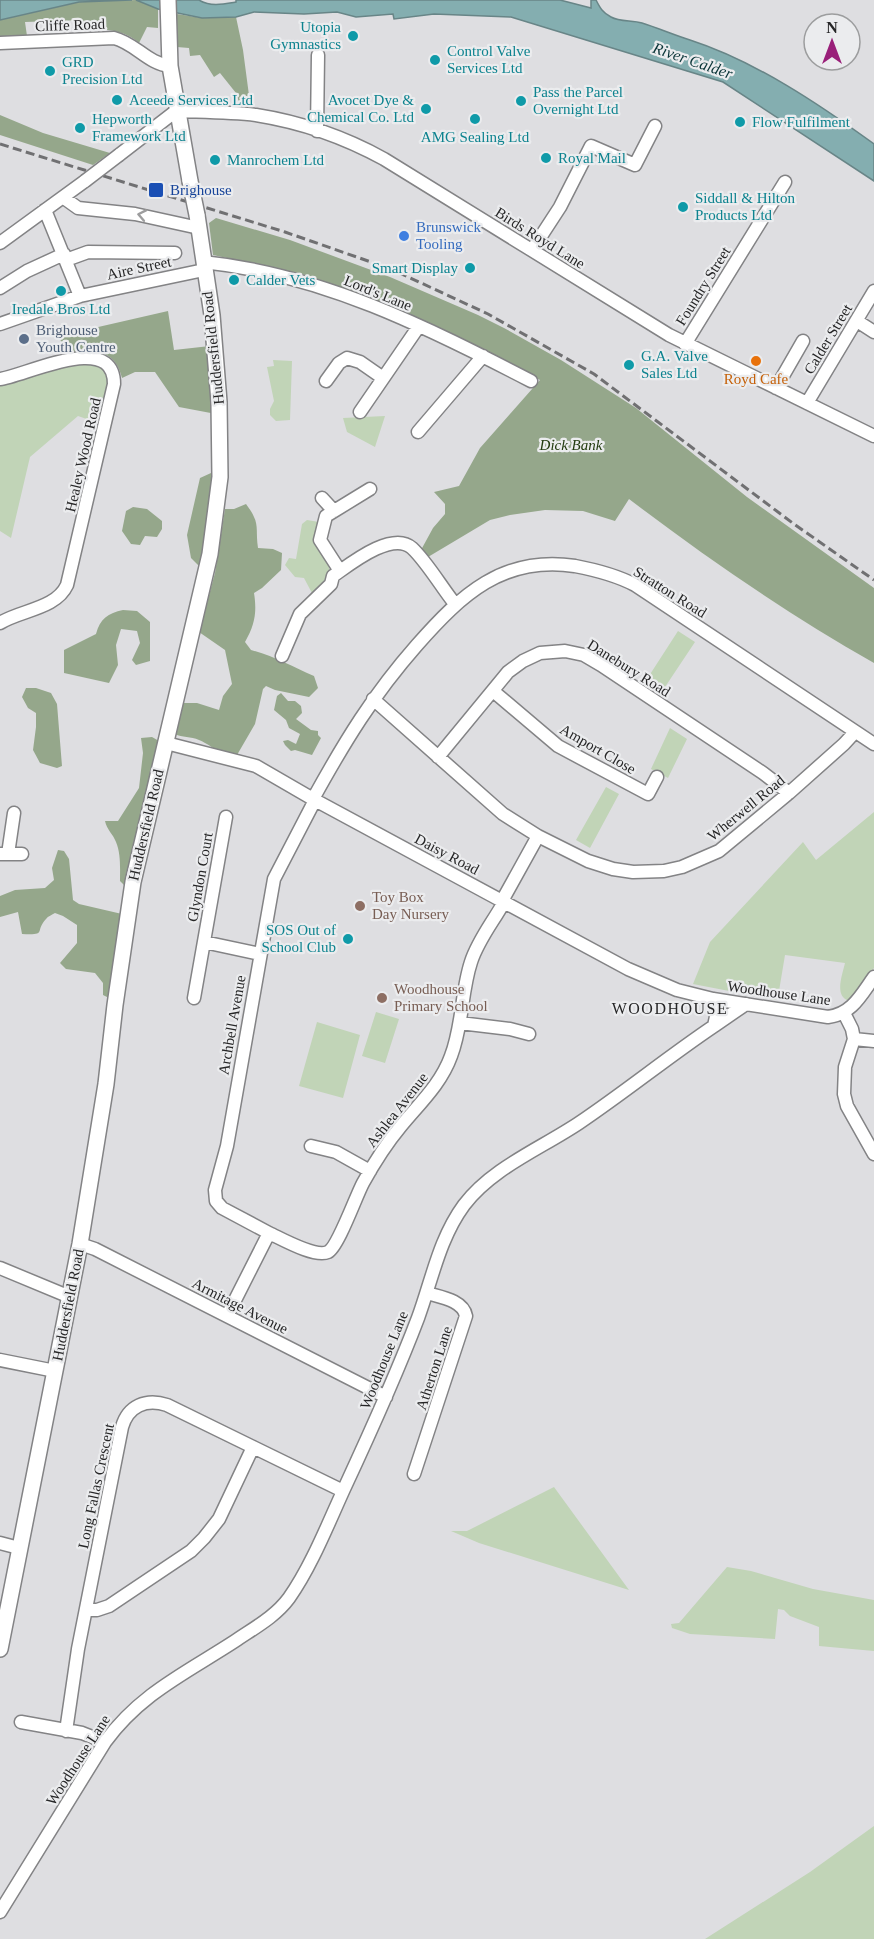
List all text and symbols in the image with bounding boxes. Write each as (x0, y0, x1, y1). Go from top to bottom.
north arrow (802, 12, 862, 72)
street label: Cliffe Road (35, 16, 106, 34)
place label: Utopia Gymnastics (270, 19, 341, 52)
text: N (826, 19, 838, 36)
marker: Utopia Gymnastics (346, 29, 360, 43)
water label: River Calder (650, 39, 736, 82)
place label: Control Valve Services Ltd (447, 43, 531, 76)
marker: Control Valve Services Ltd (428, 53, 442, 67)
place label: GRD Precision Ltd (62, 54, 143, 87)
marker: GRD Precision Ltd (43, 64, 57, 78)
place label: Pass the Parcel Overnight Ltd (533, 84, 623, 117)
place label: Aceede Services Ltd (129, 92, 254, 108)
place label: Avocet Dye & Chemical Co. Ltd (307, 92, 414, 125)
marker: Aceede Services Ltd (110, 93, 124, 107)
marker: Pass the Parcel Overnight Ltd (514, 94, 528, 108)
marker: Avocet Dye & Chemical Co. Ltd (419, 102, 433, 116)
place label: Hepworth Framework Ltd (92, 111, 186, 144)
marker: AMG Sealing Ltd (468, 112, 482, 126)
place label: Flow Fulfilment (752, 114, 851, 130)
marker: Flow Fulfilment (733, 115, 747, 129)
marker: Hepworth Framework Ltd (73, 121, 87, 135)
place label: AMG Sealing Ltd (421, 129, 530, 145)
place label: Royal Mail (558, 150, 626, 166)
marker: Royal Mail (539, 151, 553, 165)
place label: Manrochem Ltd (227, 152, 325, 168)
marker: Manrochem Ltd (208, 153, 222, 167)
marker: Brighouse (147, 181, 165, 199)
place label: Brighouse (170, 182, 232, 198)
place label: Siddall & Hilton Products Ltd (695, 190, 796, 223)
marker: Siddall & Hilton Products Ltd (676, 200, 690, 214)
street label: Birds Royd Lane (492, 204, 588, 272)
one-way arrow (137, 209, 147, 222)
place label: Brunswick Tooling (416, 219, 481, 252)
marker: Brunswick Tooling (397, 229, 411, 243)
street label: Foundry Street (672, 243, 734, 328)
street label: Aire Street (105, 253, 173, 283)
place label: Smart Display (372, 260, 458, 276)
marker: Smart Display (463, 261, 477, 275)
place label: Calder Vets (246, 272, 315, 288)
street label: Lord's Lane (342, 272, 414, 314)
marker: Calder Vets (227, 273, 241, 287)
marker: Iredale Bros Ltd (54, 284, 68, 298)
street label: Huddersfield Road (199, 290, 227, 405)
street label: Calder Street (801, 300, 856, 377)
place label: Iredale Bros Ltd (12, 301, 111, 317)
place label: Brighouse Youth Centre (36, 322, 116, 355)
marker: Brighouse Youth Centre (17, 332, 31, 346)
place label: G.A. Valve Sales Ltd (641, 348, 708, 381)
marker: Royd Cafe (749, 354, 763, 368)
marker: G.A. Valve Sales Ltd (622, 358, 636, 372)
place label: Royd Cafe (724, 371, 789, 387)
street label: Healey Wood Road (62, 396, 104, 514)
park label: Dick Bank (539, 437, 603, 453)
street label: Stratton Road (631, 563, 710, 621)
street label: Danebury Road (585, 636, 674, 700)
street label: Amport Close (557, 721, 639, 777)
street label: Huddersfield Road (125, 767, 167, 882)
street label: Wherwell Road (704, 772, 788, 844)
street label: Glyndon Court (184, 830, 216, 923)
street label: Daisy Road (412, 830, 482, 878)
place label: Toy Box Day Nursery (372, 889, 450, 922)
marker: Toy Box Day Nursery (353, 899, 367, 913)
place label: SOS Out of School Club (261, 922, 336, 955)
marker: SOS Out of School Club (341, 932, 355, 946)
street label: Archbell Avenue (215, 974, 249, 1076)
street label: Woodhouse Lane (726, 978, 832, 1008)
place label: Woodhouse Primary School (394, 981, 488, 1014)
marker: Woodhouse Primary School (375, 991, 389, 1005)
district label: WOODHOUSE (612, 1000, 728, 1017)
street label: Ashlea Avenue (363, 1069, 431, 1150)
street label: Huddersfield Road (49, 1247, 87, 1362)
street label: Armitage Avenue (190, 1275, 291, 1337)
street label: Woodhouse Lane (357, 1308, 411, 1411)
street label: Atherton Lane (413, 1324, 455, 1412)
street label: Long Fallas Crescent (75, 1421, 117, 1550)
street label: Woodhouse Lane (43, 1712, 113, 1808)

